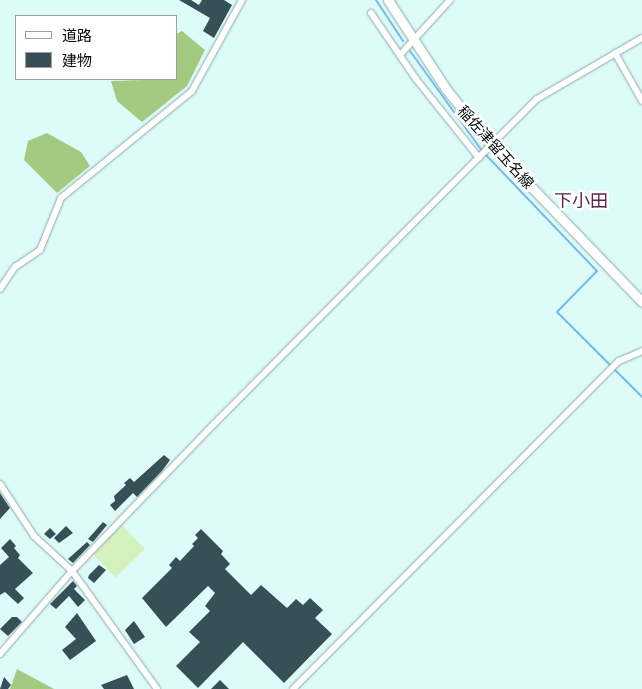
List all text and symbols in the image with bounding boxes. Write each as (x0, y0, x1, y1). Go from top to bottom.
legend (15, 15, 178, 80)
text: 道路 (62, 25, 92, 46)
text: 建物 (62, 50, 92, 71)
street label: 稲佐津留玉名線 (454, 102, 538, 192)
district label: 下小田 (554, 189, 608, 211)

